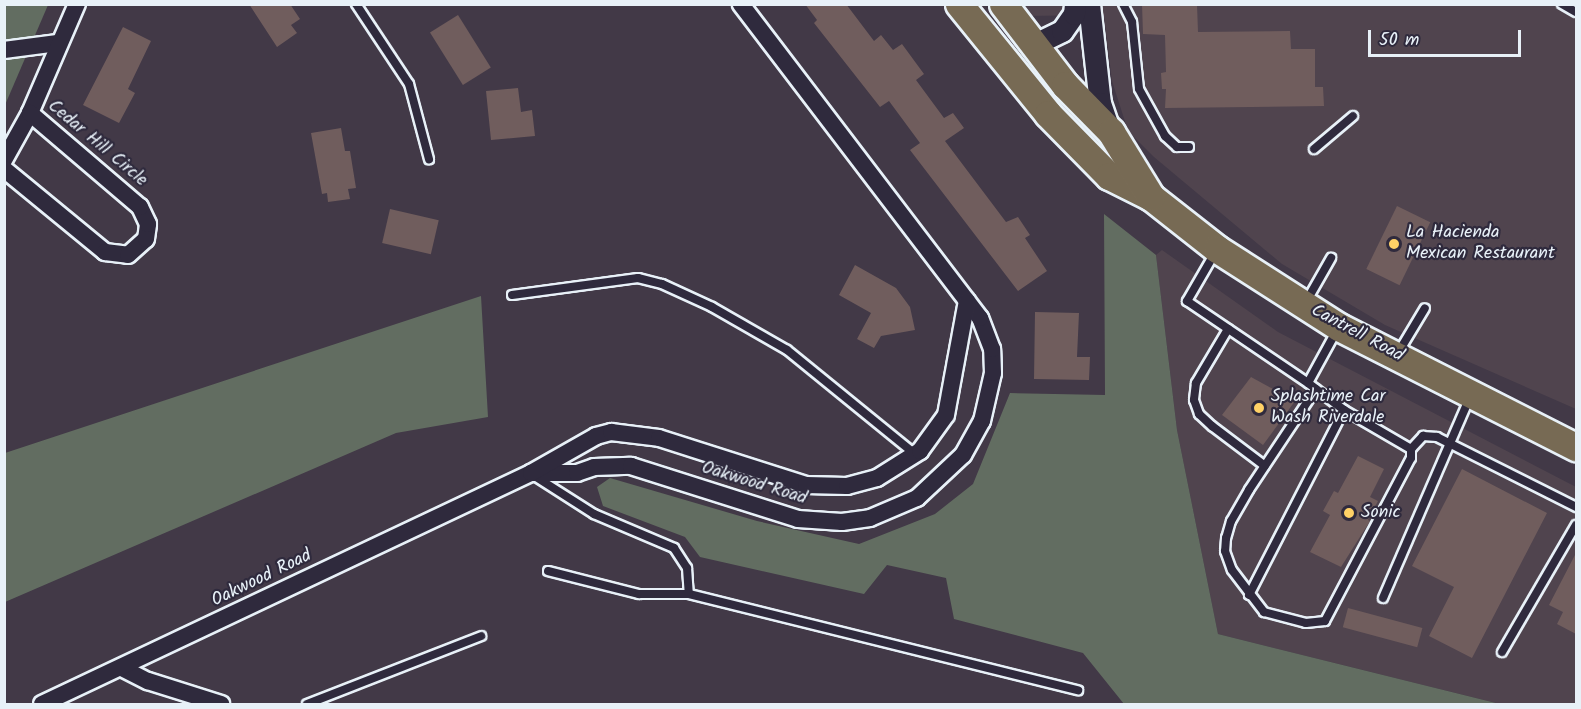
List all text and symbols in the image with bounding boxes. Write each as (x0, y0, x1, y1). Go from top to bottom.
scale bar (1371, 18, 1524, 56)
text: 50 m (1379, 26, 1419, 55)
street label: Cedar Hill Circle (43, 96, 151, 192)
place label: La Hacienda Mexican Restaurant (1406, 223, 1555, 266)
marker: La Hacienda Mexican Restaurant (1387, 237, 1401, 251)
street label: Cantrell Road (1307, 301, 1407, 367)
place label: Splashtime Car Wash Riverdale (1271, 387, 1385, 430)
marker: Splashtime Car Wash Riverdale (1252, 401, 1266, 415)
street label: Oakwood Road (699, 458, 809, 510)
place label: Sonic (1361, 502, 1401, 524)
marker: Sonic (1342, 506, 1356, 520)
street label: Oakwood Road (208, 545, 316, 613)

